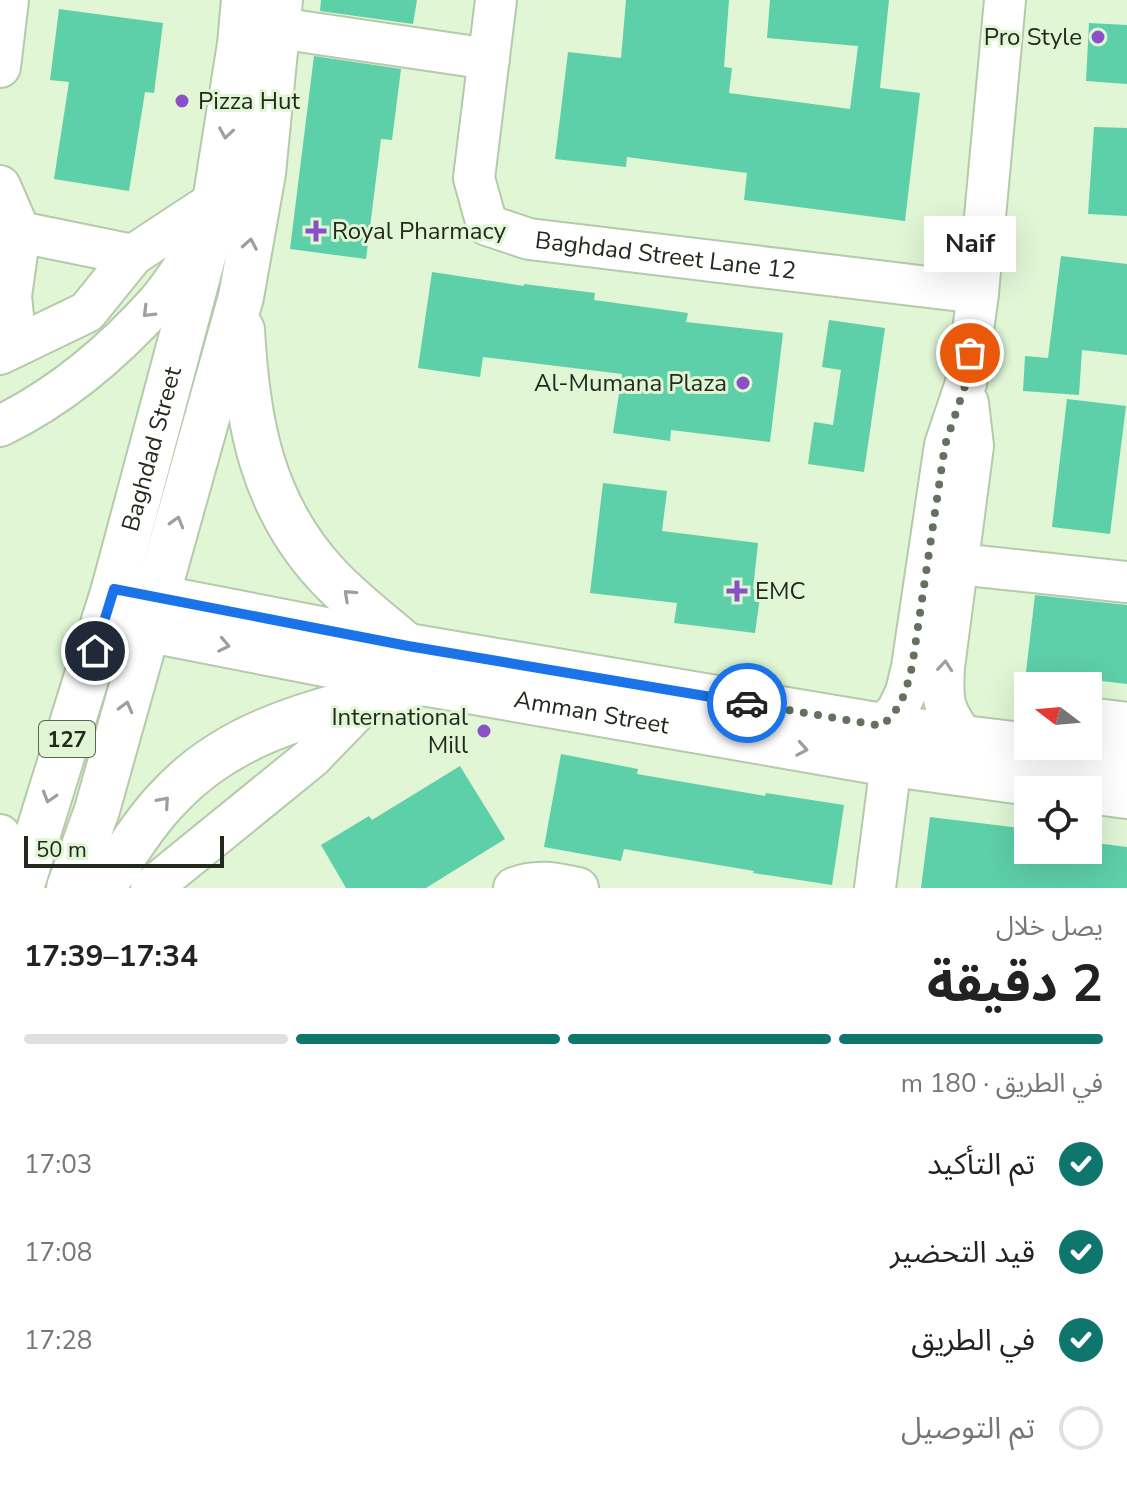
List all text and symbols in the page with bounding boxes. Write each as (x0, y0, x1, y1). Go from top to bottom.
place label: Pro Style (984, 21, 1082, 53)
marker: Pro Style (1089, 28, 1107, 46)
place label: Pizza Hut (198, 85, 300, 117)
marker: Pizza Hut (173, 92, 191, 110)
one-way arrow (218, 126, 235, 140)
place label: Royal Pharmacy (332, 215, 507, 247)
callout: Naif (924, 217, 1016, 273)
marker: Royal Pharmacy (307, 222, 325, 240)
street label: Baghdad Street Lane 12 (533, 224, 798, 287)
text: Naif (945, 226, 995, 261)
one-way arrow (241, 237, 258, 250)
one-way arrow (143, 303, 157, 317)
pin (936, 319, 1004, 387)
icon: bag (948, 331, 992, 375)
street label: Baghdad Street (114, 363, 189, 535)
place label: Al-Mumana Plaza (534, 367, 727, 399)
marker: Al-Mumana Plaza (734, 374, 752, 392)
one-way arrow (168, 516, 184, 530)
place label: EMC (755, 575, 806, 607)
marker: EMC (726, 580, 748, 602)
one-way arrow (344, 590, 358, 605)
pin (61, 617, 129, 685)
icon: home (73, 629, 117, 673)
one-way arrow (217, 635, 230, 652)
one-way arrow (936, 659, 953, 672)
courier (707, 663, 787, 743)
north arrow (1014, 672, 1102, 760)
map controls (1014, 672, 1102, 864)
icon: car (725, 681, 769, 725)
street label: Amman Street (512, 683, 672, 742)
one-way arrow (117, 700, 133, 714)
place label: International Mill (331, 701, 468, 761)
road number: 127 (39, 721, 95, 757)
marker: International Mill (475, 722, 493, 740)
one-way arrow (795, 740, 809, 757)
button: locate (1014, 776, 1102, 864)
one-way arrow (42, 790, 58, 804)
one-way arrow (155, 797, 169, 812)
scale bar (24, 832, 224, 868)
text: 50 m (36, 835, 87, 865)
text: يصل خلال (996, 909, 1103, 944)
text: 17:34–17:39 (24, 936, 198, 977)
text: 2 دقيقة (927, 948, 1103, 1019)
text: في الطريق · 180 m (901, 1066, 1103, 1101)
icon: check (1059, 1142, 1103, 1186)
text: تم التأكيد (927, 1144, 1035, 1185)
text: 17:03 (24, 1147, 92, 1182)
icon: check (1059, 1230, 1103, 1274)
text: قيد التحضير (890, 1232, 1035, 1273)
text: 17:08 (24, 1235, 92, 1270)
icon: check (1059, 1318, 1103, 1362)
text: في الطريق (911, 1320, 1035, 1361)
text: 17:28 (24, 1323, 92, 1358)
text: تم التوصيل (901, 1408, 1035, 1449)

